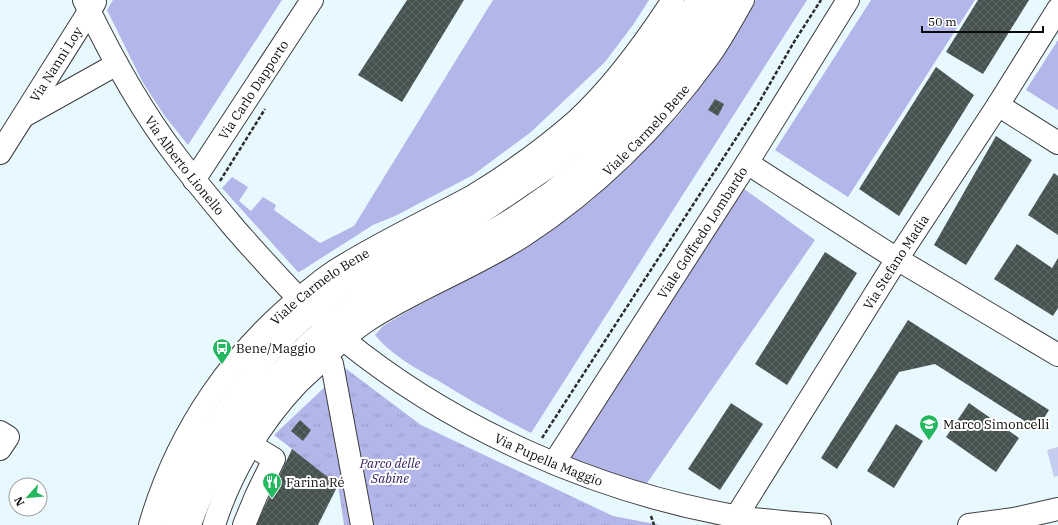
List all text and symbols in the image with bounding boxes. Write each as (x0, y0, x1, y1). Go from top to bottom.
scale bar (922, 8, 1043, 34)
text: 50 m (928, 14, 957, 29)
street label: Via Nanni Loy (26, 24, 86, 105)
street label: Via Carlo Dapporto (215, 37, 292, 143)
street label: Viale Carmelo Bene (599, 81, 693, 180)
street label: Via Alberto Lionello (141, 113, 228, 219)
street label: Viale Goffredo Lombardo (654, 164, 751, 302)
street label: Via Stefano Madia (860, 211, 933, 313)
street label: Viale Carmelo Bene (267, 244, 372, 329)
bus stop icon: Bene/Maggio (211, 337, 233, 365)
place label: Bene/Maggio (236, 340, 316, 357)
school or university icon: Marco Simoncelli (918, 413, 940, 441)
place label: Marco Simoncelli (943, 416, 1049, 433)
street label: Via Pupella Maggio (492, 430, 605, 490)
park label: Parco delle Sabine (359, 455, 421, 487)
restaurant icon: Farina Ré (261, 471, 283, 499)
place label: Farina Ré (286, 474, 345, 491)
north arrow (8, 477, 48, 517)
text: N (11, 494, 27, 509)

